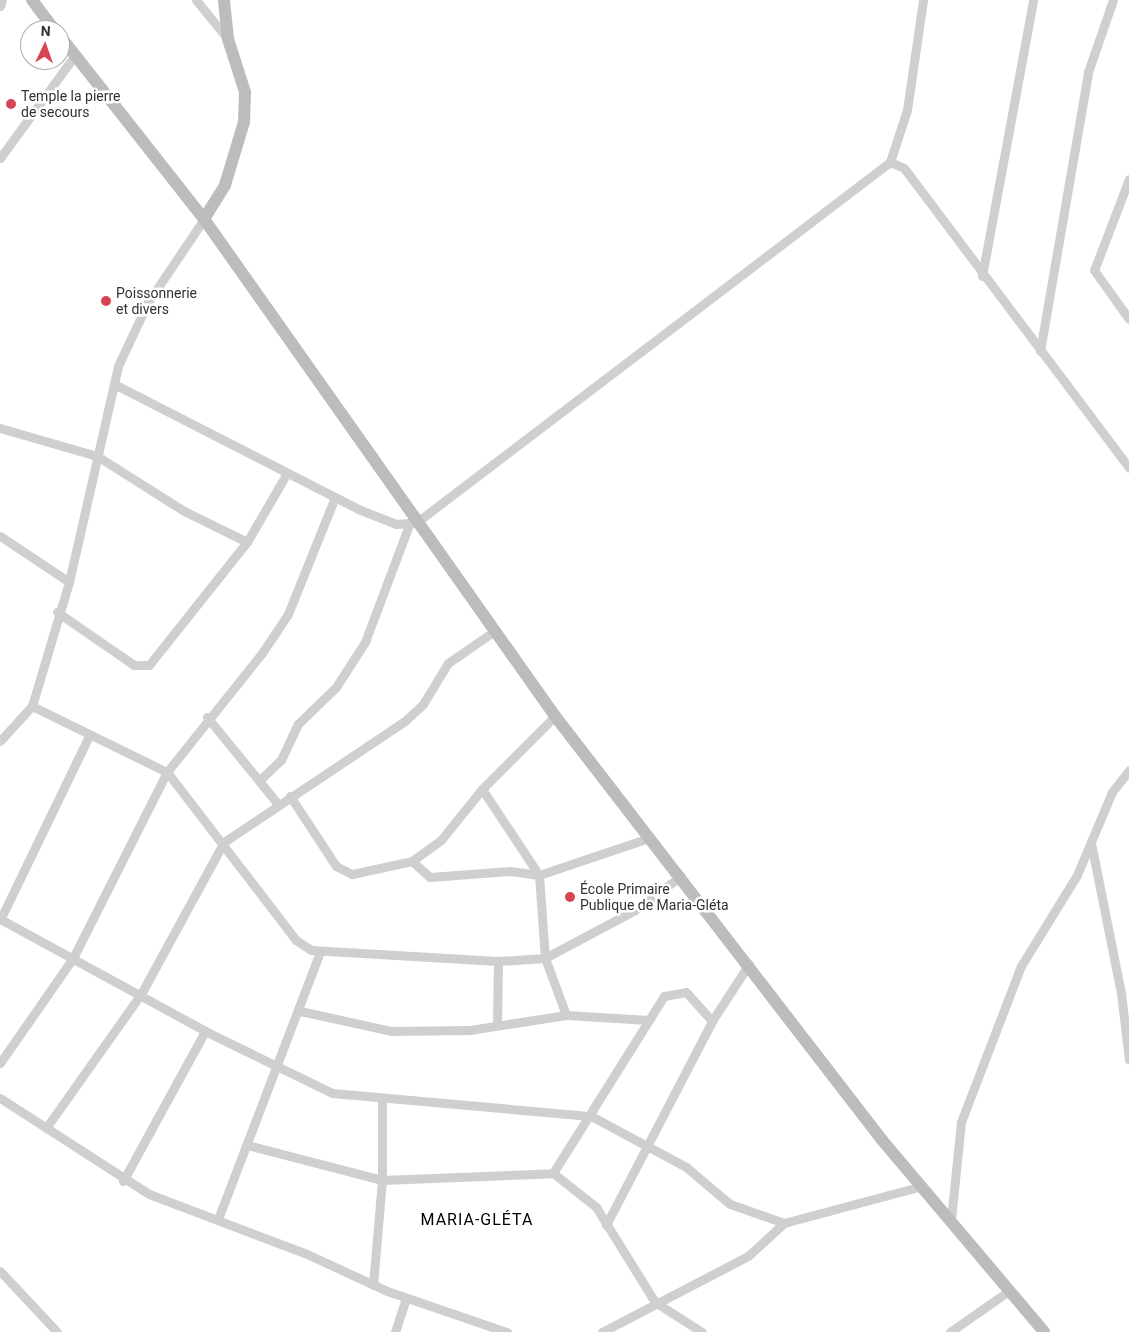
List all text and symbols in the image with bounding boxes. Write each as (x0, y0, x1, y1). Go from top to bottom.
north arrow (20, 20, 70, 70)
text: N (40, 23, 51, 39)
place label: Temple la pierre de secours (21, 88, 121, 120)
marker: Temple la pierre de secours (5, 98, 17, 110)
place label: Poissonnerie et divers (116, 285, 197, 318)
marker: Poissonnerie et divers (100, 295, 112, 307)
place label: École Primaire Publique de Maria-Gléta (580, 881, 729, 914)
marker: École Primaire Publique de Maria-Gléta (564, 891, 576, 903)
district label: MARIA-GLÉTA (419, 1210, 535, 1230)

